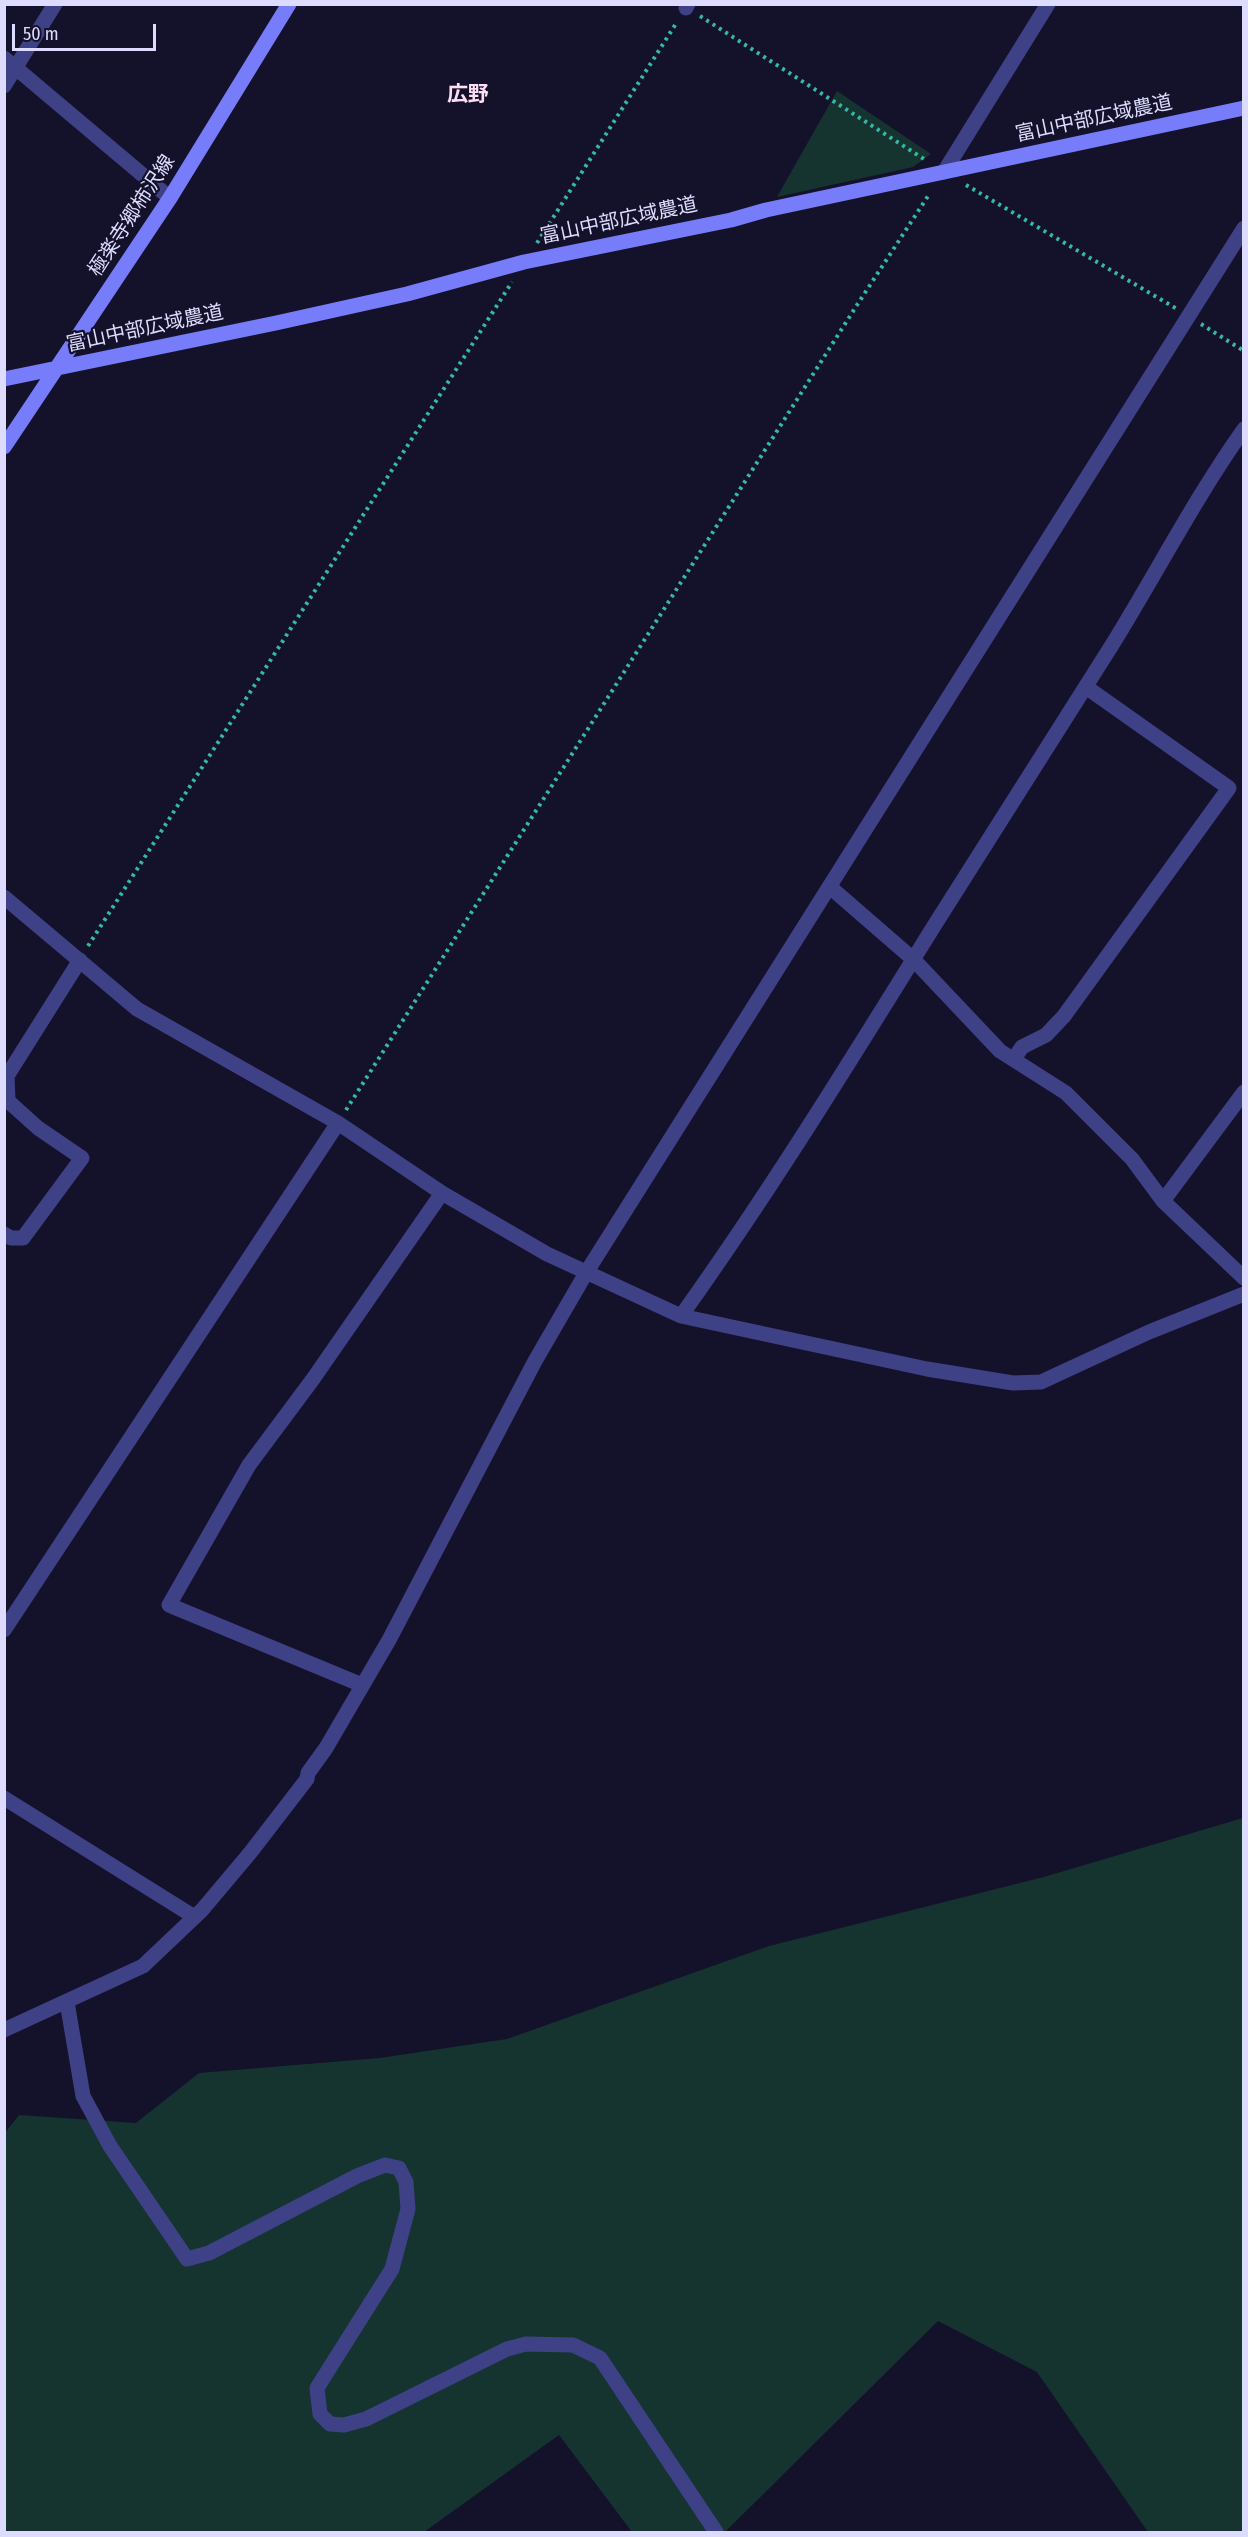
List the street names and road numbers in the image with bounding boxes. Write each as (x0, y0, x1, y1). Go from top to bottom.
street label: 富山中部広域農道 (1013, 91, 1175, 147)
street label: 極楽寺郷柿沢線 (84, 151, 180, 281)
street label: 富山中部広域農道 (538, 193, 700, 249)
street label: 富山中部広域農道 (64, 301, 226, 357)

